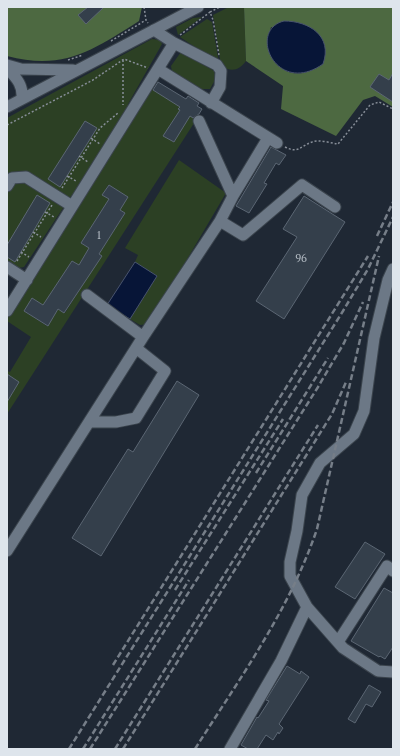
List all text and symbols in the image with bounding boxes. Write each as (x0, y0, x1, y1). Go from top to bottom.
house number: 1 (96, 228, 102, 242)
house number: 96 (295, 251, 307, 265)

